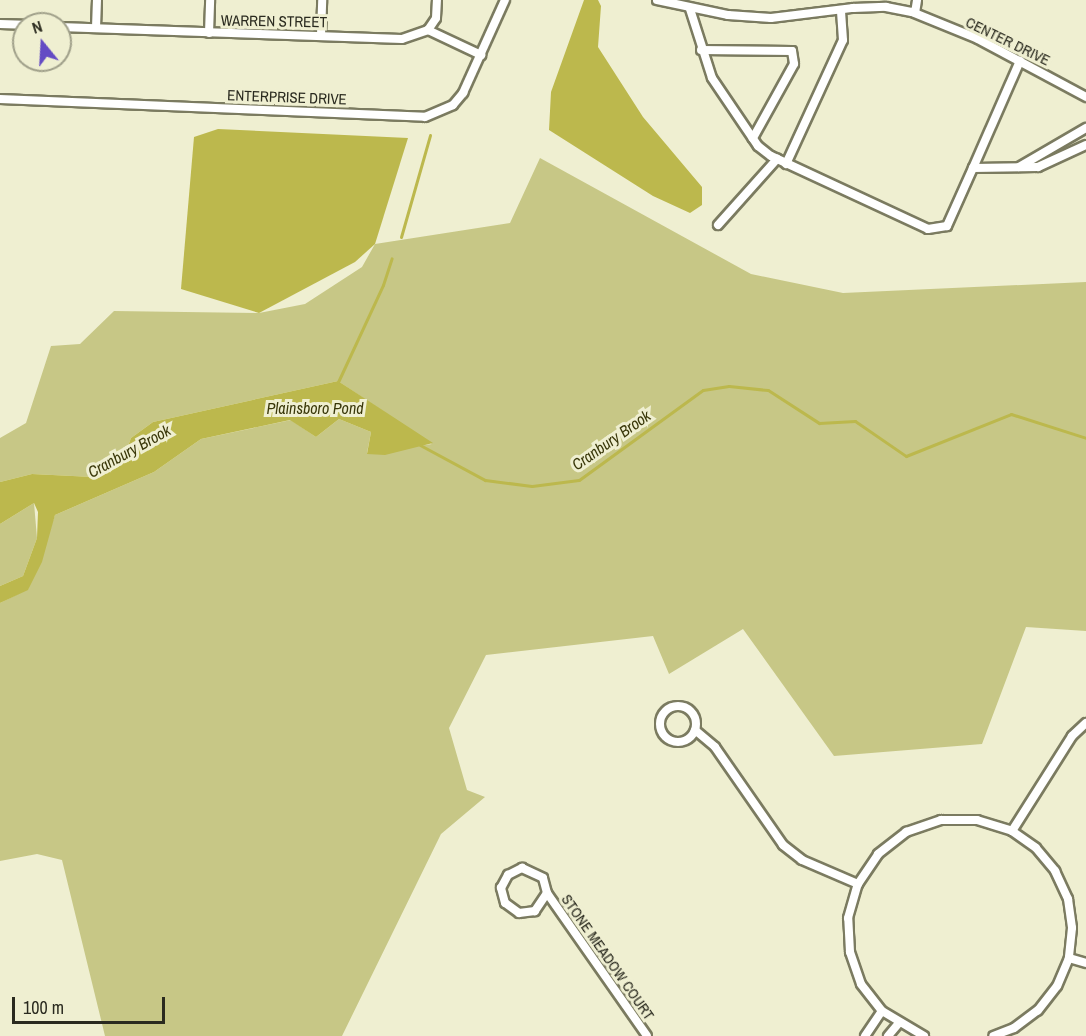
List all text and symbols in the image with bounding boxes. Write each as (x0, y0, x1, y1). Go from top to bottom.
street label: WARREN STREET (221, 11, 327, 31)
north arrow (12, 12, 72, 72)
street label: CENTER DRIVE (963, 13, 1053, 69)
text: N (29, 15, 45, 39)
street label: ENTERPRISE DRIVE (227, 86, 347, 108)
water label: Plainsboro Pond (266, 398, 364, 418)
water label: Cranbury Brook (568, 406, 654, 474)
water label: Cranbury Brook (84, 420, 174, 482)
street label: STONE MEADOW COURT (558, 891, 658, 1023)
scale bar (15, 985, 168, 1023)
text: 100 m (23, 995, 64, 1020)

